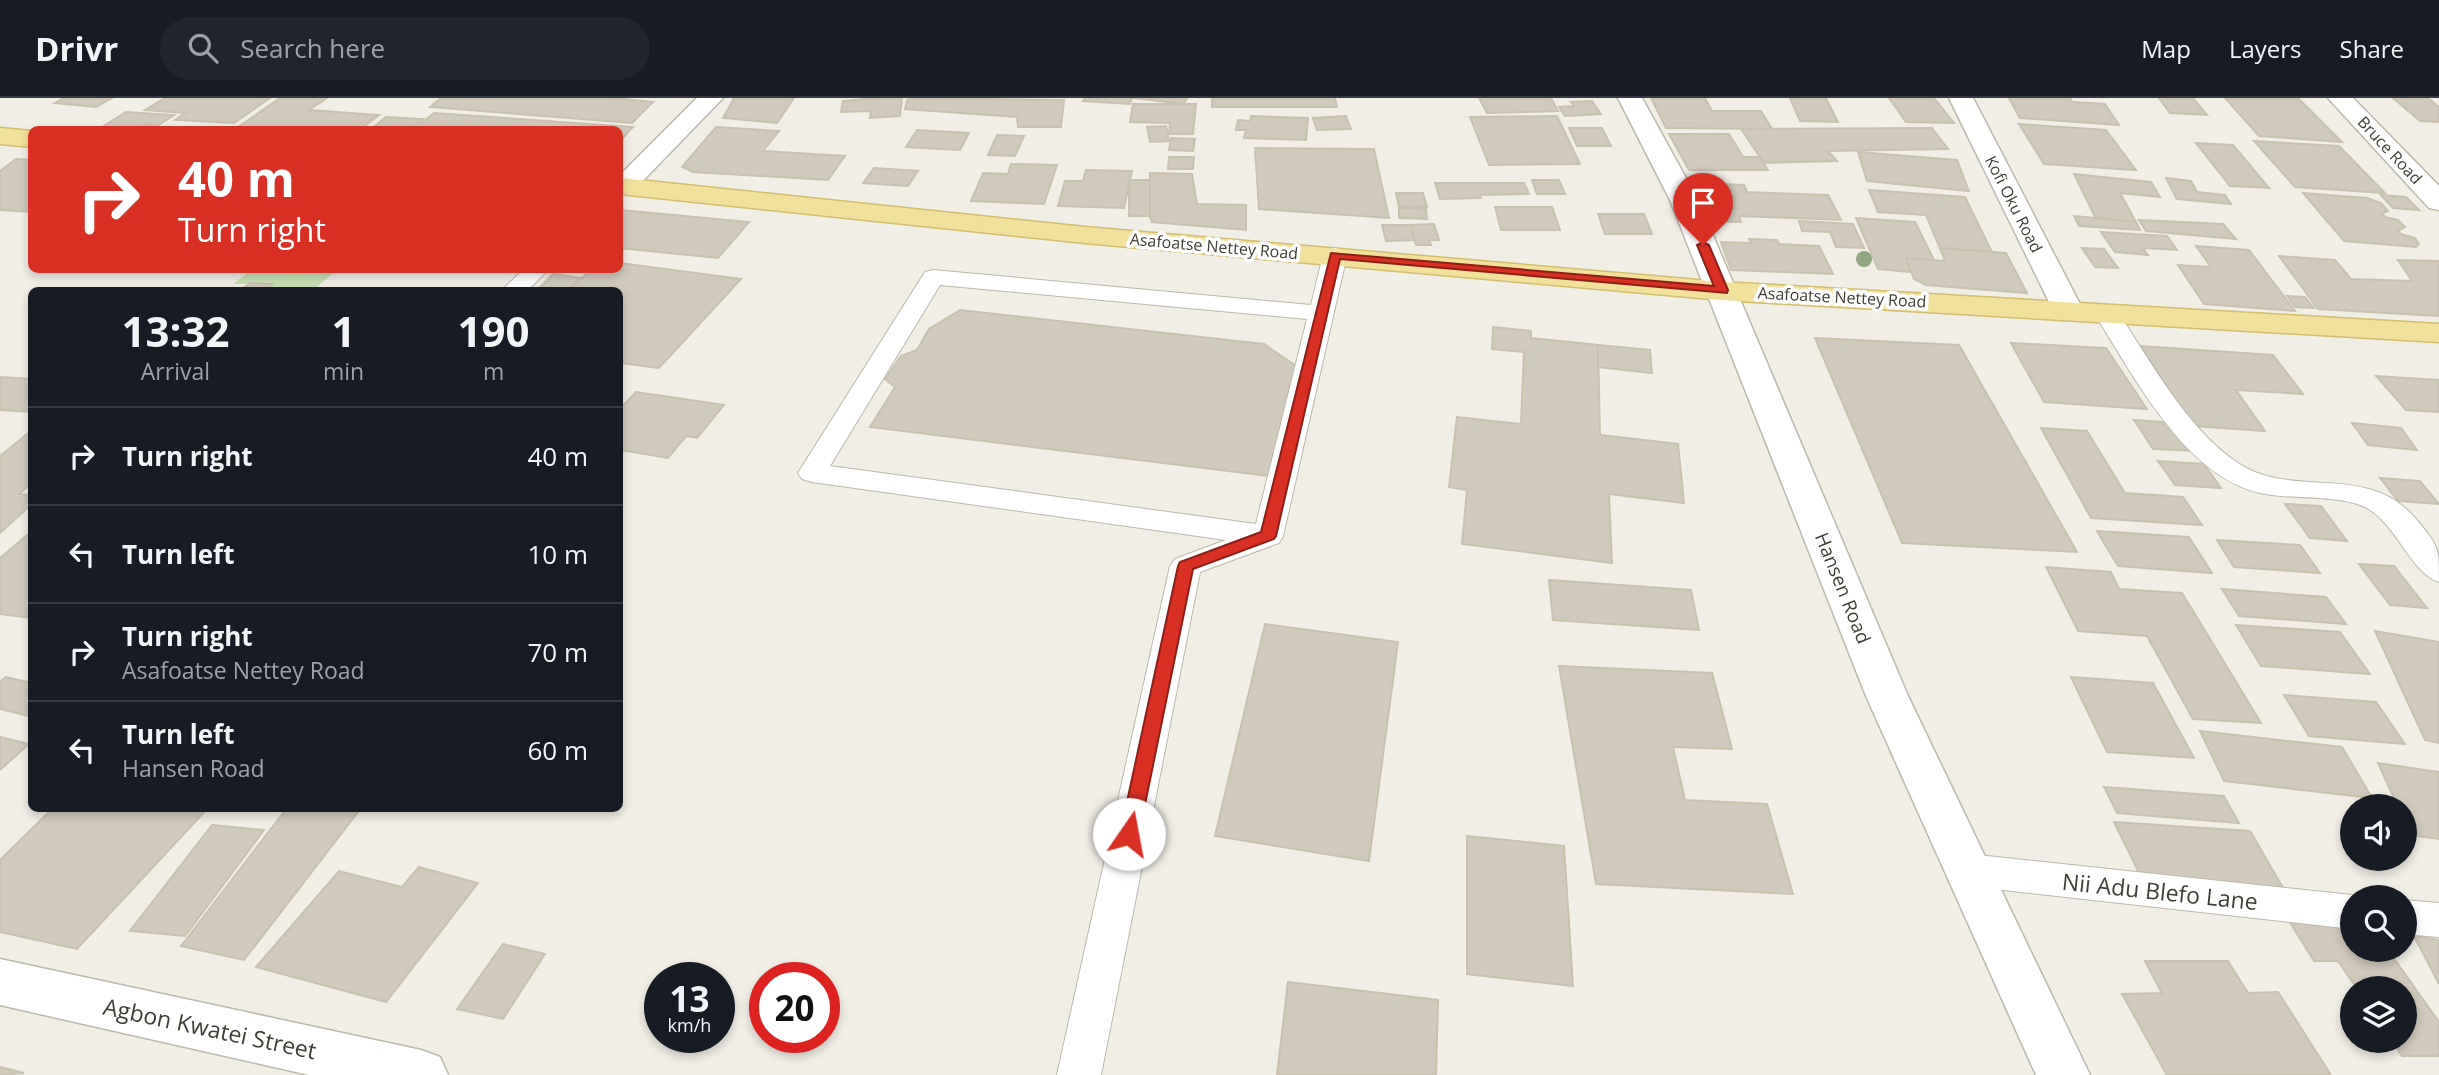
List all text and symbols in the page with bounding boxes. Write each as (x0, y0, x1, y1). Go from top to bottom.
search box (160, 17, 650, 80)
text: Drivr (35, 26, 118, 71)
icon: search (184, 29, 222, 67)
text: Search here (240, 30, 385, 66)
text: Map (2141, 32, 2191, 65)
text: Layers (2229, 32, 2302, 65)
text: Share (2340, 32, 2404, 65)
street label: Bruce Road (2353, 111, 2427, 189)
text: 40 m (178, 145, 295, 211)
street label: Kofi Oku Road (1980, 152, 2048, 256)
icon: right (63, 154, 154, 245)
pin (1673, 173, 1733, 245)
icon: arrive (1684, 184, 1722, 222)
text: Turn right (178, 208, 326, 251)
street label: Asafoatse Nettey Road (1129, 228, 1299, 264)
street label: Asafoatse Nettey Road (1757, 282, 1927, 312)
text: 13:32 (121, 302, 229, 359)
text: 1 (331, 302, 356, 359)
text: 190 (458, 302, 530, 359)
text: Arrival (141, 355, 210, 387)
text: min (323, 355, 364, 387)
text: m (483, 355, 504, 387)
icon: right (63, 437, 101, 475)
text: Turn right (122, 438, 253, 474)
text: 40 m (527, 438, 588, 474)
street label: Hansen Road (1809, 528, 1877, 648)
icon: left (63, 535, 101, 573)
text: Turn left (122, 536, 234, 572)
text: 10 m (527, 536, 588, 572)
text: Turn right (122, 618, 253, 654)
icon: right (63, 633, 101, 671)
text: 70 m (527, 634, 588, 670)
text: Asafoatse Nettey Road (122, 654, 365, 686)
text: Turn left (122, 716, 234, 752)
icon: left (63, 731, 101, 769)
text: 60 m (527, 732, 588, 768)
text: Hansen Road (122, 752, 265, 784)
map controls (2340, 794, 2417, 1053)
button: sound (2340, 794, 2417, 871)
position arrow (1092, 797, 1166, 871)
street label: Nii Adu Blefo Lane (2061, 865, 2259, 917)
button: search (2340, 885, 2417, 962)
speed limit sign: 20 (749, 962, 840, 1053)
text: 13 (669, 975, 710, 1022)
button: layers (2340, 976, 2417, 1053)
street label: Agbon Kwatei Street (101, 990, 319, 1066)
text: km/h (668, 1013, 711, 1037)

